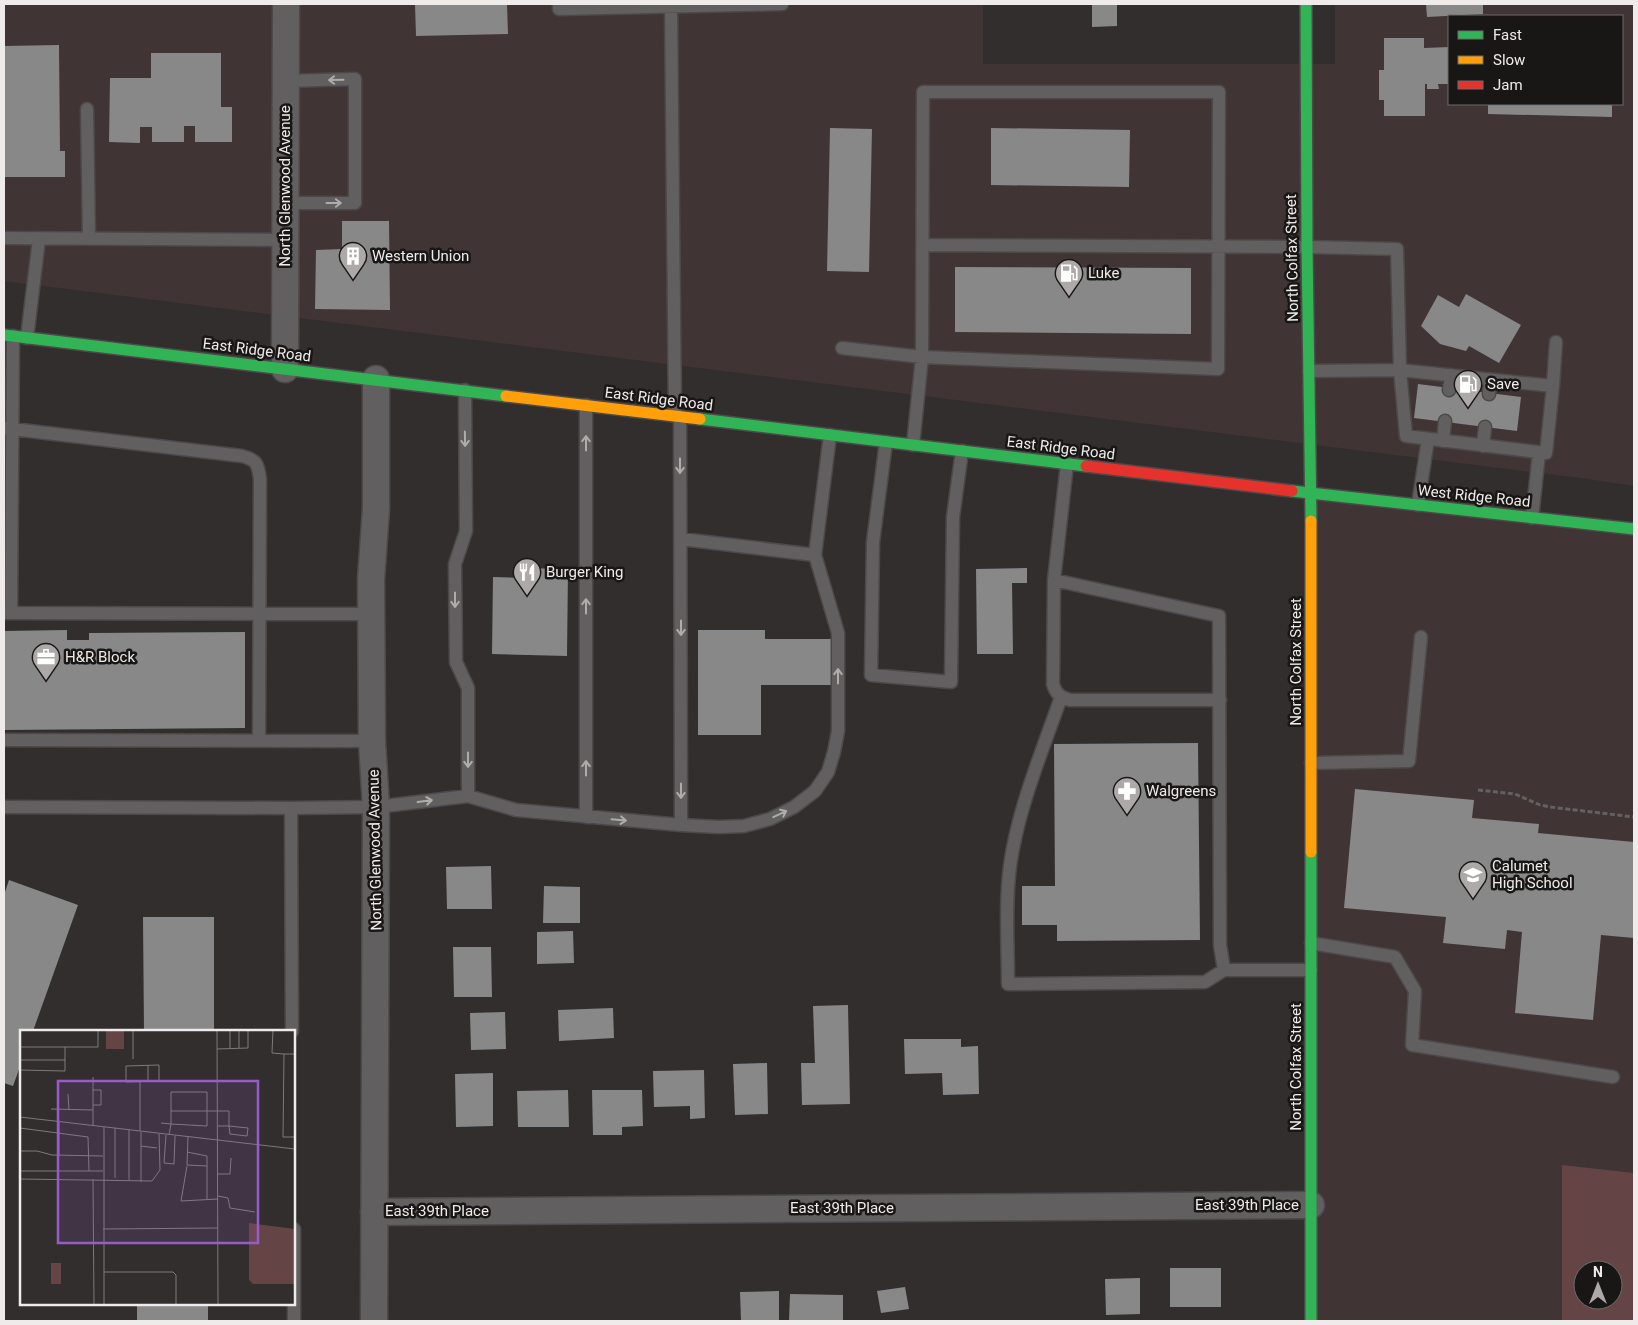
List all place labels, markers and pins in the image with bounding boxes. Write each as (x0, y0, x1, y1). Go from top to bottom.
building icon: Western Union (338, 241, 368, 280)
place label: Western Union (372, 247, 469, 265)
fuel station icon: Luke (1054, 258, 1084, 297)
place label: Luke (1088, 264, 1119, 282)
fuel station icon: Save (1453, 369, 1483, 408)
place label: Save (1487, 375, 1519, 393)
restaurant icon: Burger King (512, 557, 542, 596)
place label: Burger King (546, 563, 624, 581)
office icon: H&R Block (31, 642, 61, 681)
place label: H&R Block (65, 648, 135, 666)
pharmacy icon: Walgreens (1112, 776, 1142, 815)
place label: Walgreens (1146, 782, 1216, 800)
place label: Calumet High School (1492, 857, 1573, 892)
school or university icon: Calumet High School (1458, 860, 1488, 899)

